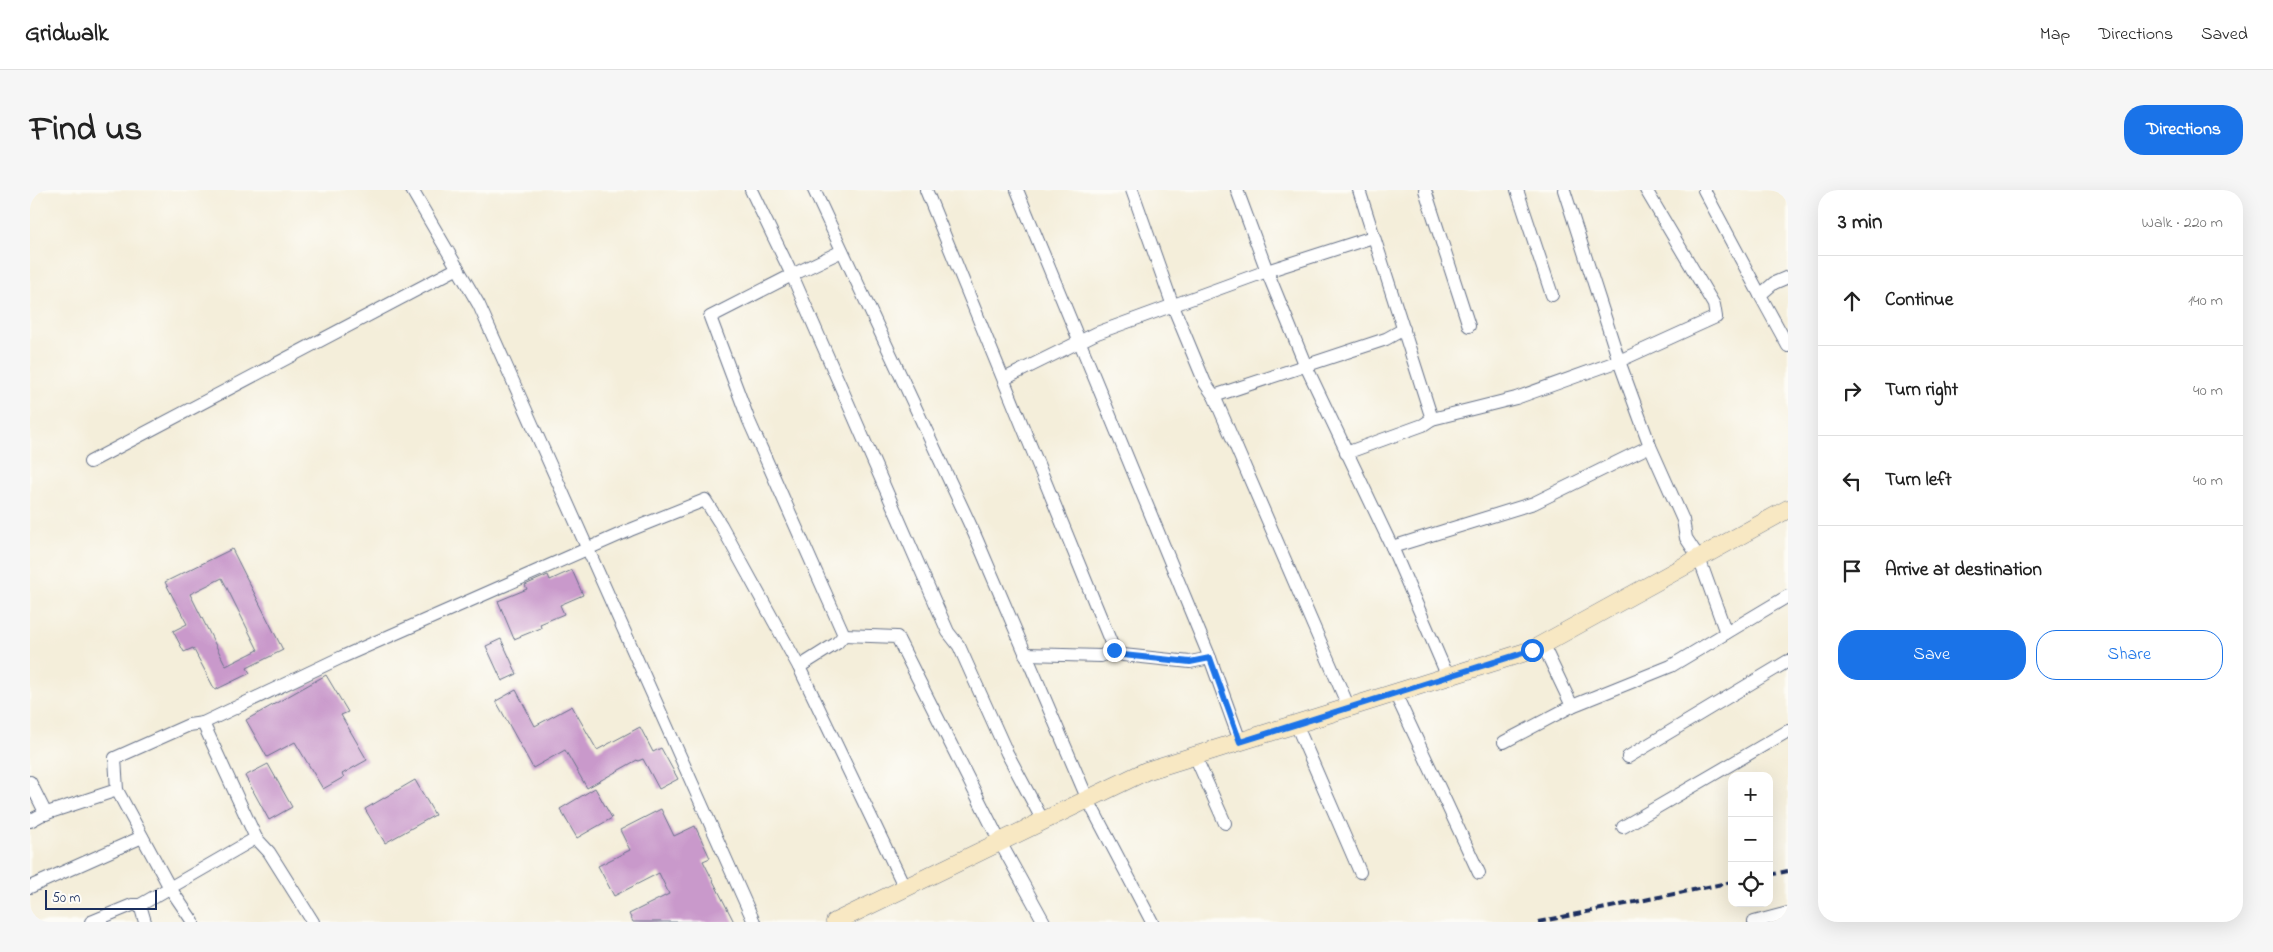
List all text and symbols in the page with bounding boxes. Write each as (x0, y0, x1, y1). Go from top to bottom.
text: Gridwalk (25, 17, 109, 52)
text: Map (2040, 22, 2070, 48)
text: Directions (2098, 22, 2173, 48)
text: Saved (2201, 22, 2248, 48)
text: Find us (30, 105, 142, 156)
button: Directions (2124, 105, 2243, 155)
text: 3 min (1838, 208, 1882, 238)
text: Walk · 220 m (2142, 211, 2223, 235)
icon: ahead (1838, 287, 1866, 315)
text: Continue (1885, 287, 1953, 314)
text: 140 m (2188, 289, 2223, 313)
icon: right (1838, 377, 1866, 405)
text: Turn right (1885, 377, 1958, 404)
text: 40 m (2193, 379, 2223, 403)
icon: left (1838, 467, 1866, 495)
text: Turn left (1885, 467, 1952, 494)
text: 40 m (2193, 469, 2223, 493)
icon: arrive (1838, 557, 1866, 585)
text: Arrive at destination (1885, 557, 2042, 584)
button: Save (1838, 630, 2026, 680)
button: Share (2036, 630, 2223, 680)
route end (1103, 639, 1126, 662)
route start (1521, 639, 1544, 662)
map controls (1728, 772, 1773, 907)
button: + (1728, 772, 1773, 817)
button: − (1728, 817, 1773, 862)
button: locate (1728, 862, 1773, 907)
scale bar (45, 887, 158, 910)
text: 50 m (52, 888, 80, 909)

